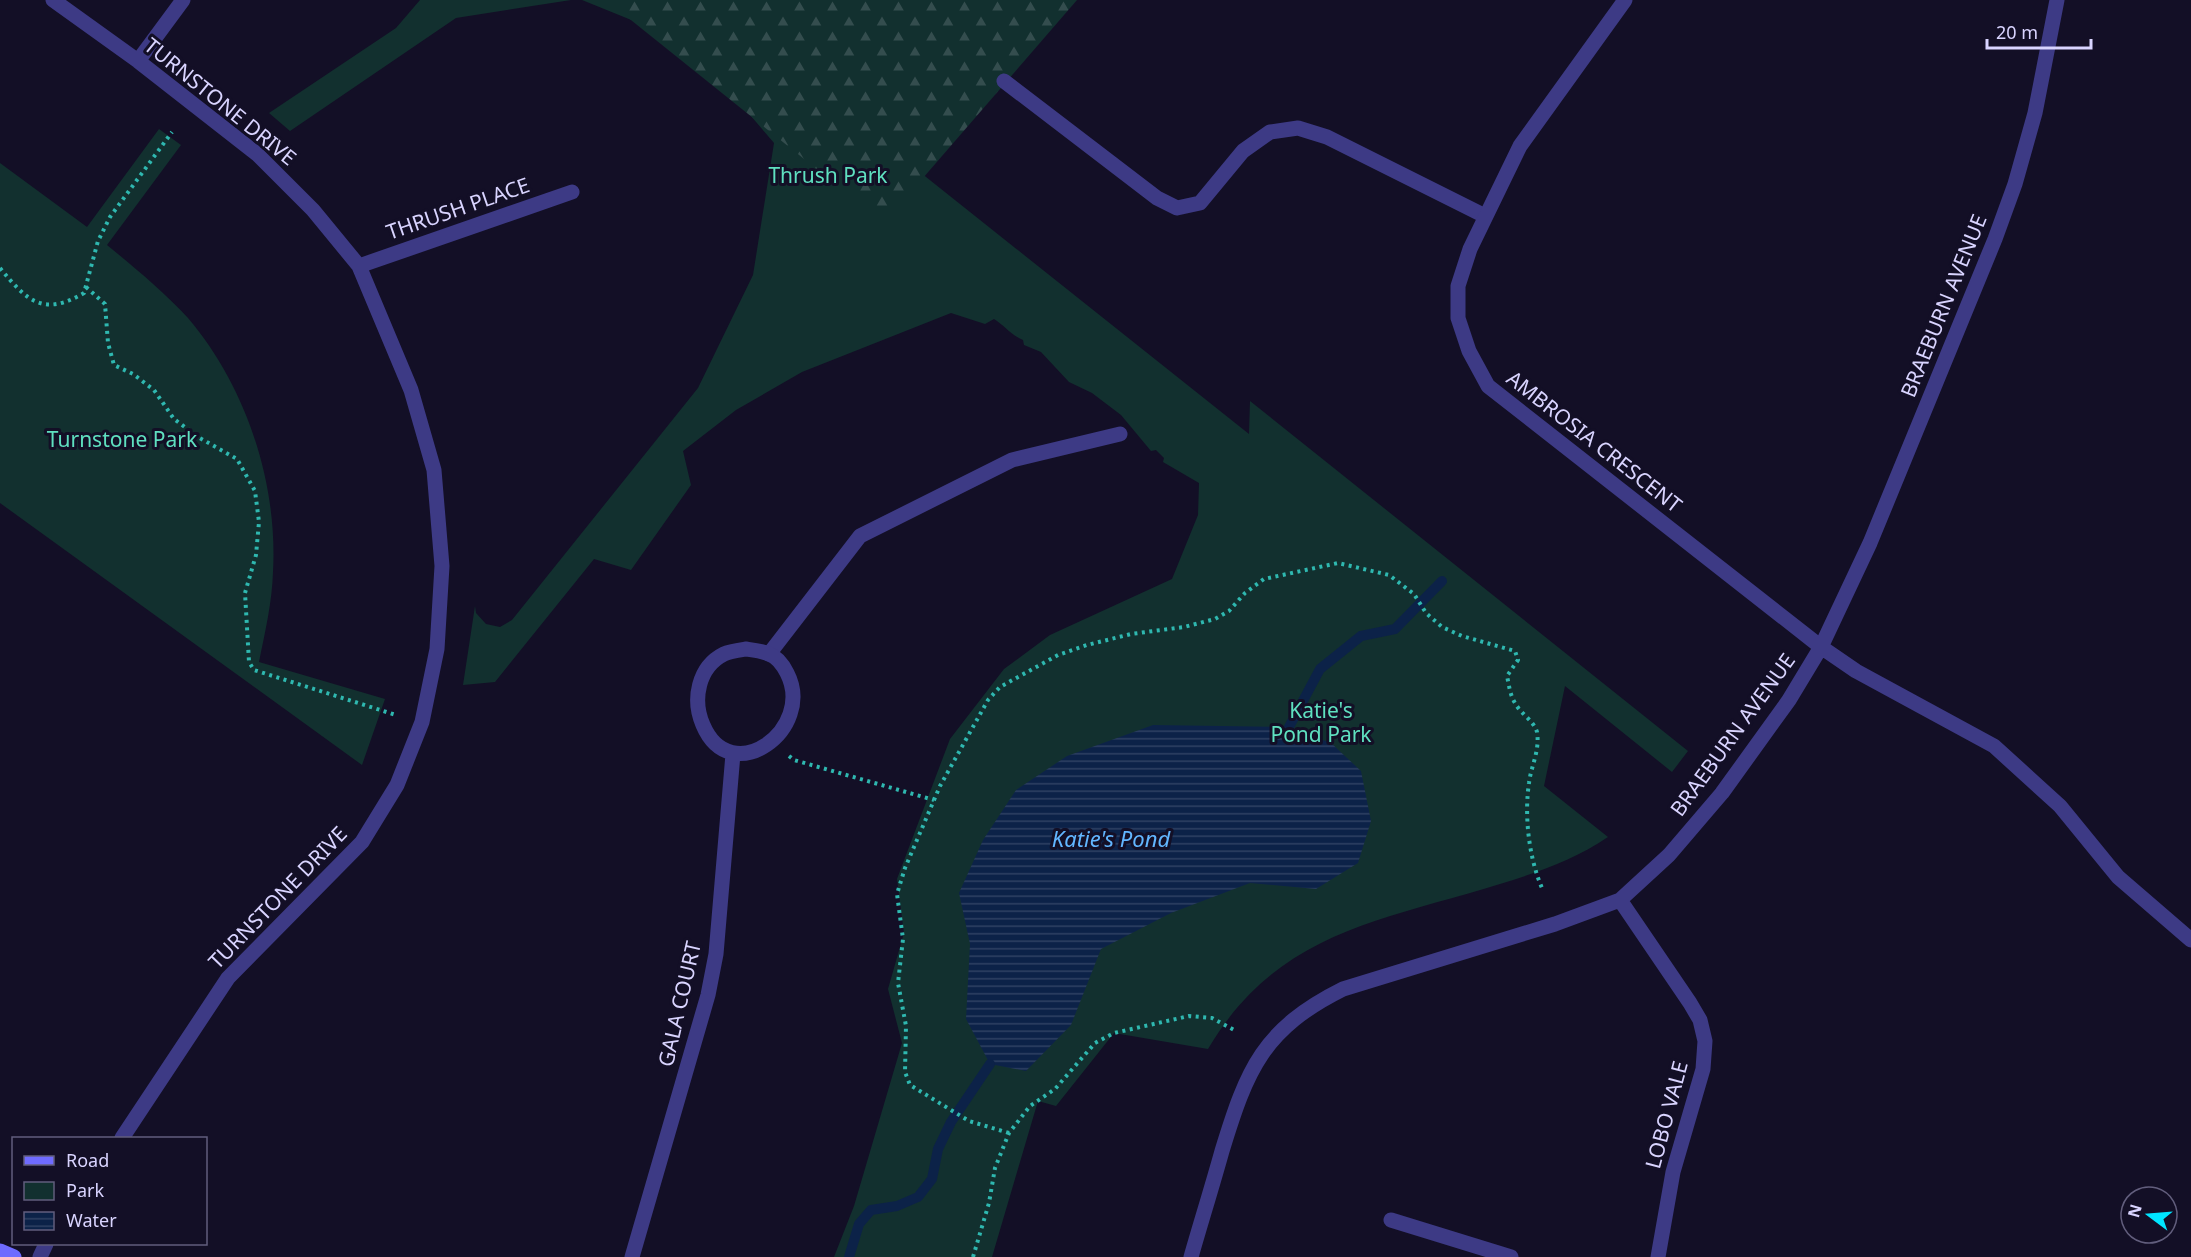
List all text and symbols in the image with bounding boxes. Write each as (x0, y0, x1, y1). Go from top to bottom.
scale bar (1987, 12, 2090, 50)
text: 20 m (1996, 20, 2038, 44)
street label: TURNSTONE DRIVE (139, 31, 303, 171)
park label: Thrush Park (768, 161, 888, 189)
street label: THRUSH PLACE (382, 170, 533, 246)
street label: BRAEBURN AVENUE (1894, 210, 1993, 401)
street label: AMBROSIA CRESCENT (1501, 364, 1688, 519)
park label: Turnstone Park (47, 425, 198, 453)
street label: BRAEBURN AVENUE (1664, 647, 1801, 822)
park label: Katie's Pond Park (1270, 696, 1372, 748)
street label: TURNSTONE DRIVE (202, 820, 353, 975)
water label: Katie's Pond (1052, 823, 1171, 853)
street label: GALA COURT (651, 938, 707, 1069)
street label: LOBO VALE (1638, 1058, 1694, 1172)
legend (12, 1137, 207, 1245)
text: Road (66, 1148, 109, 1172)
text: Park (66, 1178, 104, 1202)
north arrow (2119, 1185, 2179, 1245)
text: N (2122, 1202, 2147, 1220)
text: Water (66, 1208, 117, 1232)

